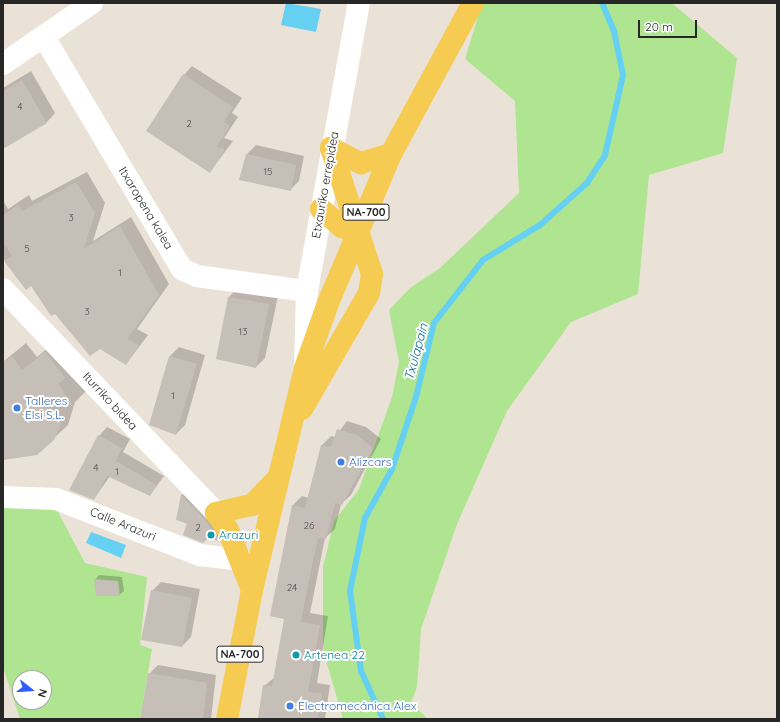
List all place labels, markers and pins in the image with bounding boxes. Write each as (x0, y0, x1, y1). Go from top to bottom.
place label: Talleres Elsi S.L. (25, 394, 67, 422)
marker: Talleres Elsi S.L. (12, 403, 22, 413)
place label: Alizcars (349, 455, 391, 469)
marker: Alizcars (336, 457, 346, 467)
place label: Arazuri (219, 528, 258, 542)
marker: Arazuri (206, 530, 216, 540)
place label: Artenea 22 (304, 648, 365, 662)
marker: Artenea 22 (291, 650, 301, 660)
place label: Electromecánica Alex (298, 699, 417, 713)
marker: Electromecánica Alex (285, 701, 295, 711)

